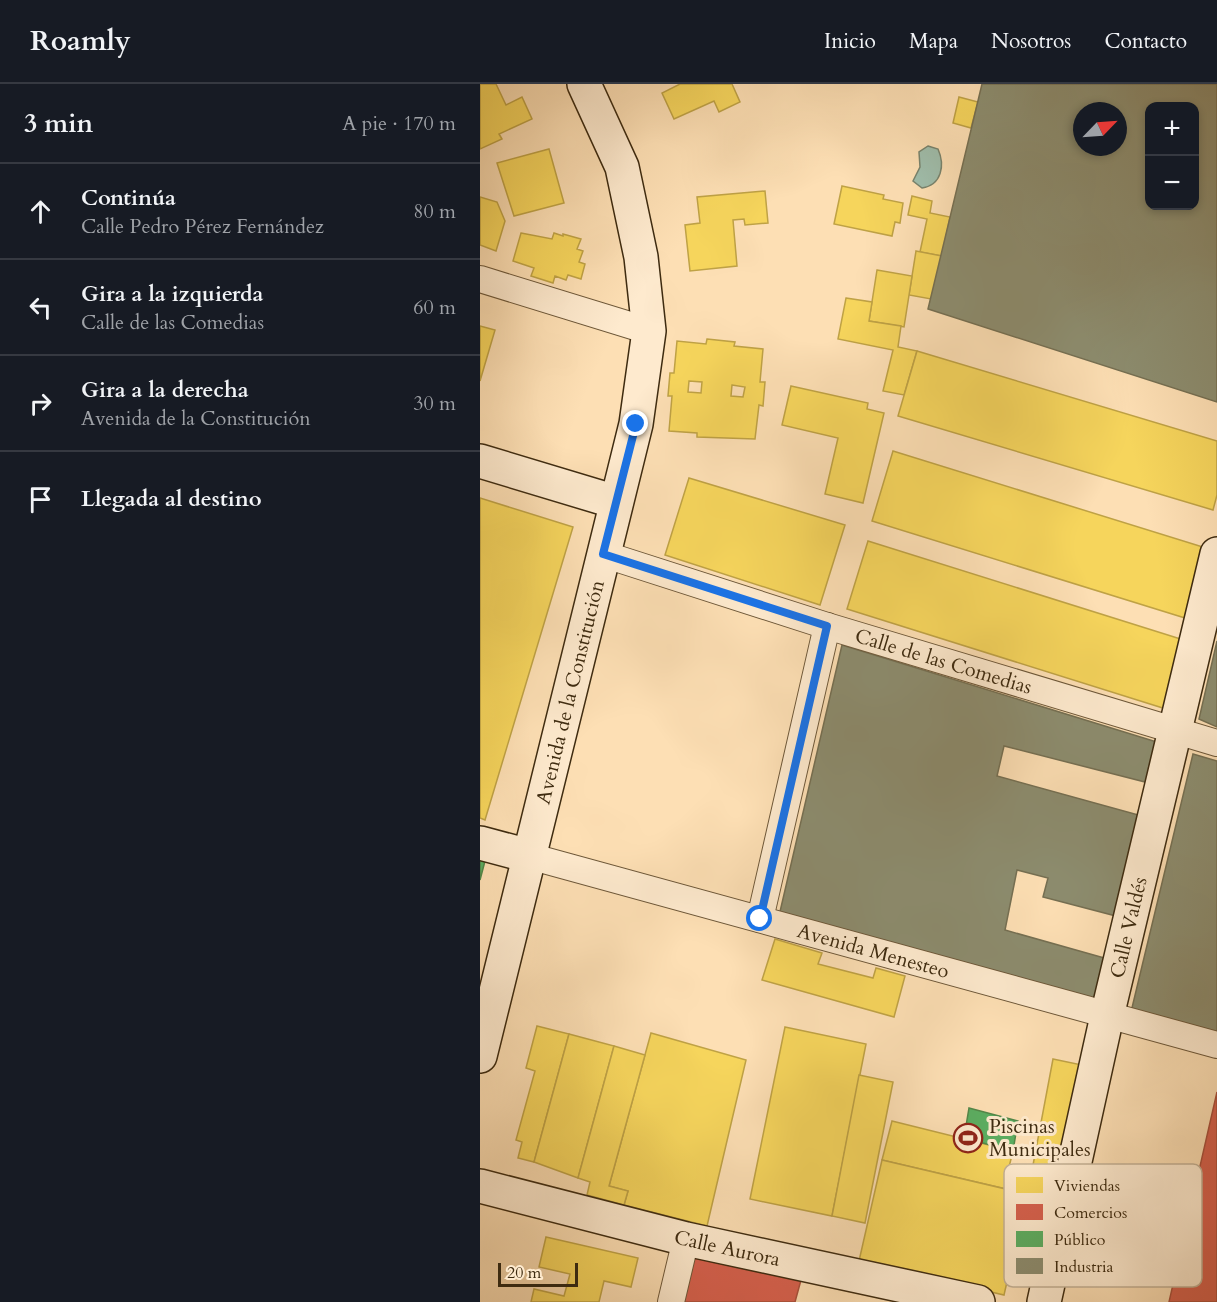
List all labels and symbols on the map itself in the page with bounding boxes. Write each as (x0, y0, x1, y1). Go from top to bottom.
north arrow (1073, 102, 1127, 156)
route end (622, 410, 648, 436)
street label: Avenida de la Constitución (529, 577, 611, 807)
street label: Calle de las Comedias (852, 622, 1035, 700)
street label: Calle Valdés (1103, 874, 1153, 981)
route start (746, 905, 772, 931)
street label: Avenida Menesteo (794, 917, 952, 984)
place label: Piscinas Municipales (989, 1113, 1091, 1163)
sports icon: Piscinas Municipales (952, 1122, 984, 1154)
legend (1004, 1164, 1202, 1287)
text: Viviendas (1054, 1175, 1120, 1197)
text: Comercios (1054, 1202, 1127, 1224)
street label: Calle Aurora (671, 1223, 783, 1273)
text: Público (1054, 1229, 1106, 1251)
text: Industria (1054, 1256, 1114, 1278)
scale bar (498, 1260, 578, 1288)

